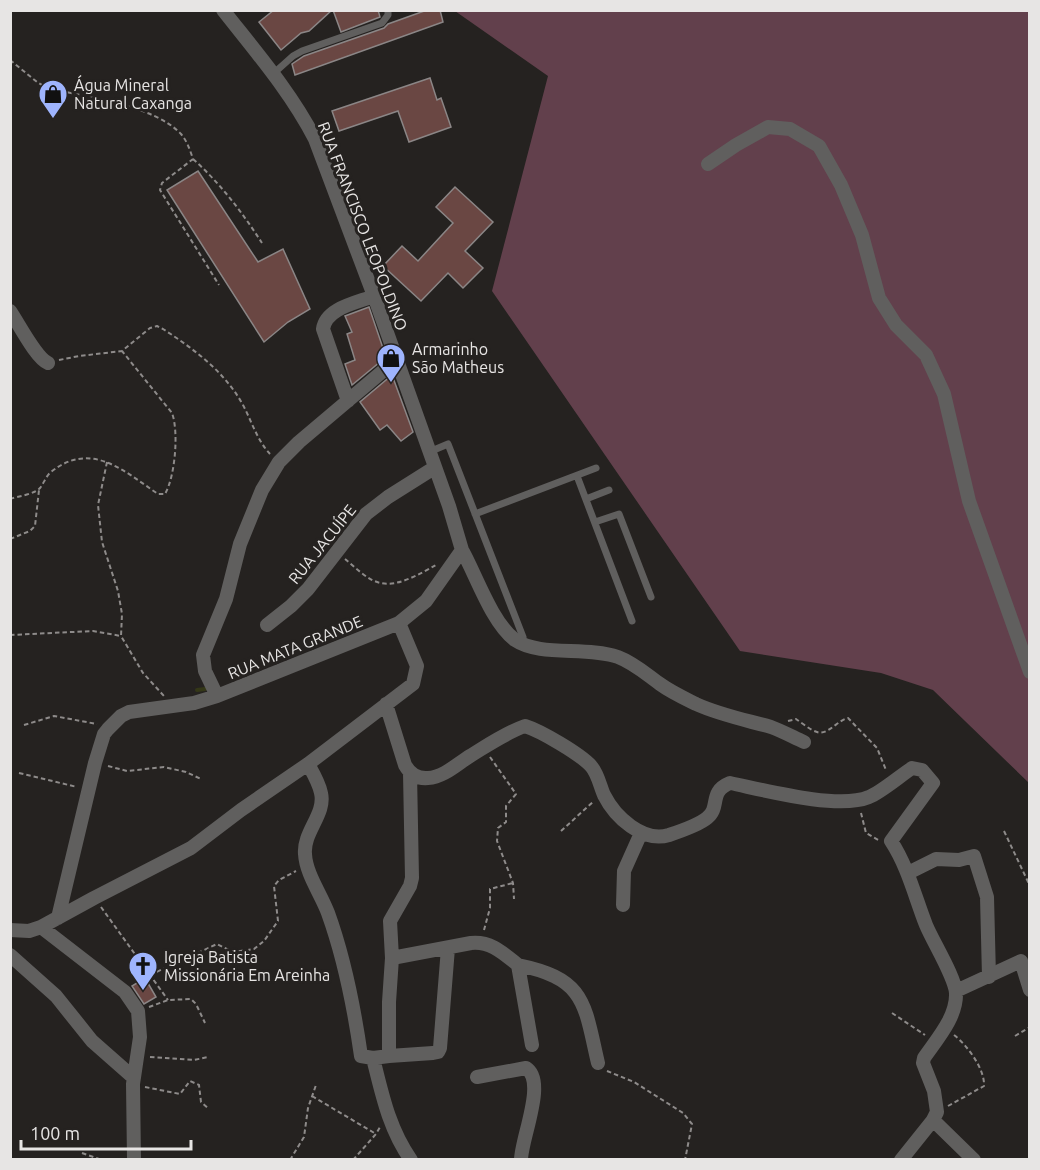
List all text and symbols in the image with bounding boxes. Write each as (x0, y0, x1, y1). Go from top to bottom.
place label: Água Mineral Natural Caxanga (74, 74, 192, 112)
shop icon: Água Mineral Natural Caxanga (37, 78, 69, 120)
street label: RUA FRANCISCO LEOPOLDINO (315, 119, 411, 333)
place label: Armarinho São Matheus (412, 340, 504, 376)
shop icon: Armarinho São Matheus (375, 342, 407, 384)
street label: RUA JACUÍPE (283, 500, 359, 587)
street label: RUA MATA GRANDE (225, 612, 365, 682)
place label: Igreja Batista Missionária Em Areinha (164, 948, 330, 984)
church icon: Igreja Batista Missionária Em Areinha (127, 950, 159, 992)
scale bar (21, 1113, 190, 1151)
text: 100 m (30, 1123, 80, 1143)

